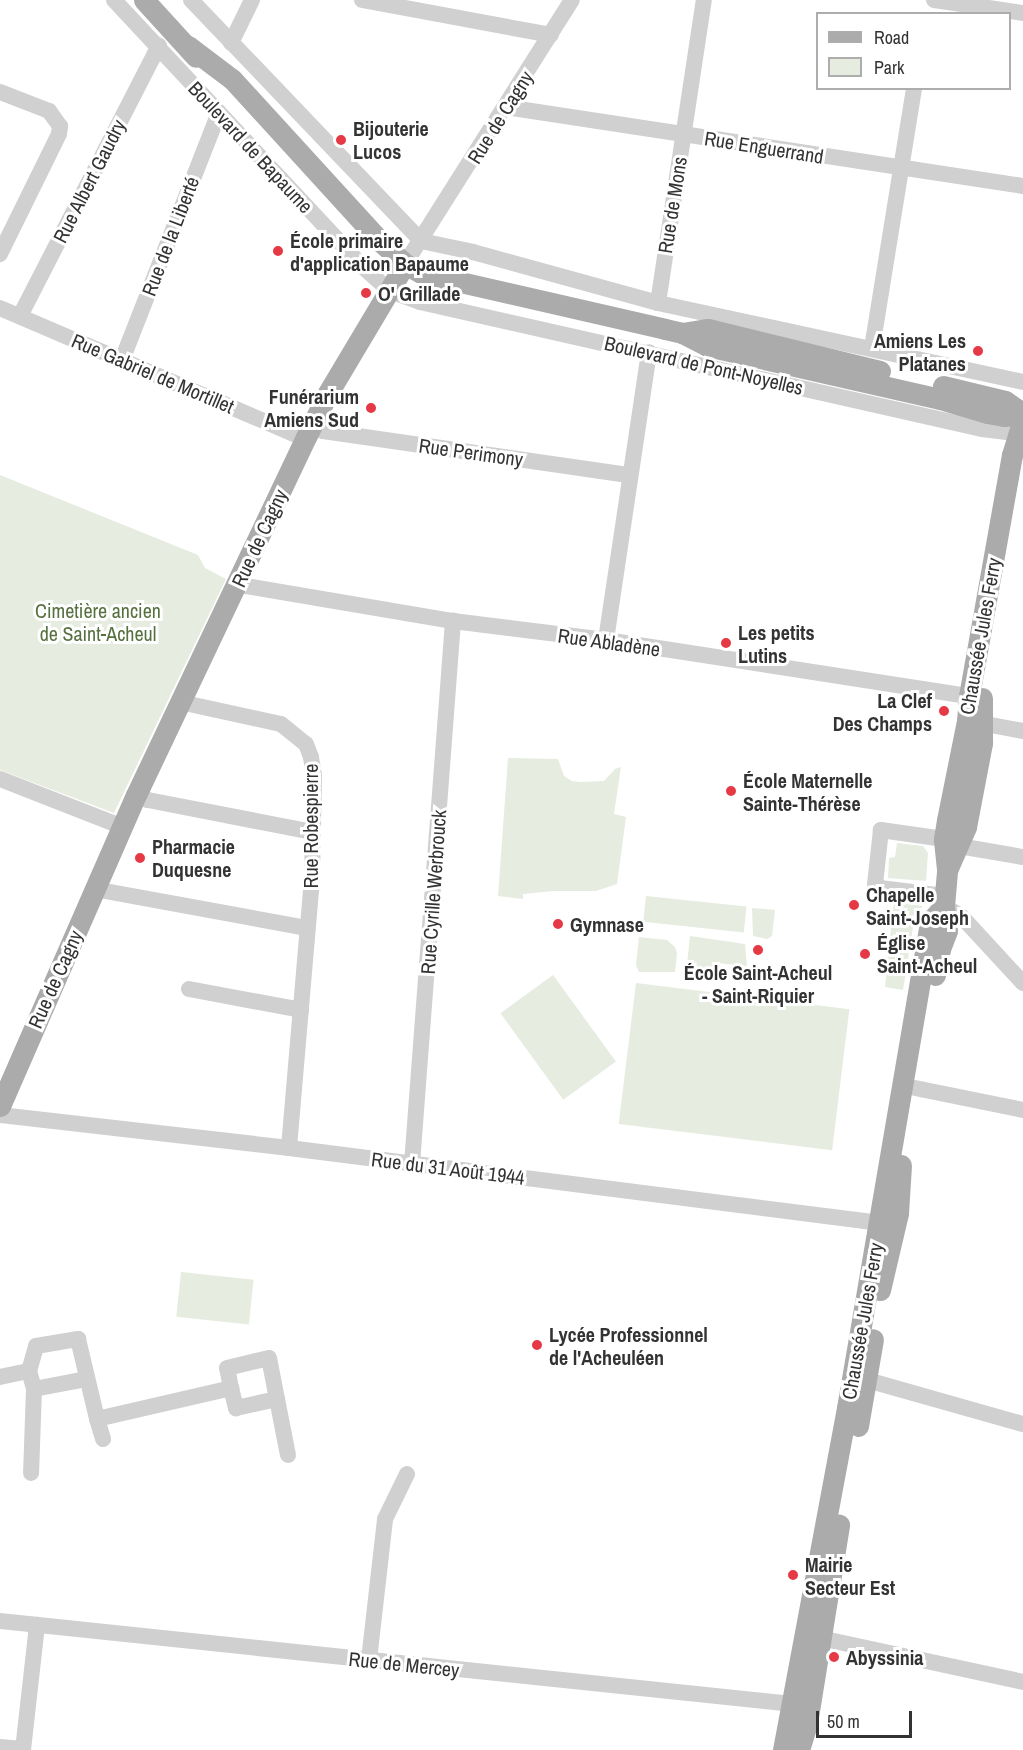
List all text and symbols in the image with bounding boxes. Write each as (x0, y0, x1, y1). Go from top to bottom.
legend (816, 12, 1011, 90)
text: Road (874, 25, 909, 50)
text: Park (874, 55, 904, 80)
street label: Rue de Cagny (462, 66, 538, 168)
street label: Boulevard de Bapaume (184, 76, 318, 218)
street label: Rue Albert Gaudry (47, 115, 131, 247)
place label: Bijouterie Lucos (353, 116, 429, 163)
street label: Rue Enguerrand (703, 126, 825, 168)
marker: Bijouterie Lucos (334, 133, 348, 147)
street label: Rue de Mons (653, 155, 691, 255)
street label: Rue de la Liberté (136, 173, 204, 299)
place label: École primaire d'application Bapaume (290, 228, 469, 275)
marker: École primaire d'application Bapaume (271, 244, 285, 258)
place label: O' Grillade (378, 281, 460, 305)
marker: O' Grillade (359, 286, 373, 300)
street label: Rue Gabriel de Mortillet (68, 328, 238, 418)
place label: Amiens Les Platanes (874, 328, 966, 375)
street label: Boulevard de Pont-Noyelles (602, 330, 806, 400)
marker: Amiens Les Platanes (971, 344, 985, 358)
place label: Funérarium Amiens Sud (264, 384, 359, 431)
marker: Funérarium Amiens Sud (364, 401, 378, 415)
street label: Rue Perimony (417, 433, 525, 471)
street label: Rue de Cagny (226, 485, 292, 591)
street label: Chaussée Jules Ferry (954, 556, 1006, 716)
park label: Cimetière ancien de Saint-Acheul (35, 598, 161, 645)
place label: Les petits Lutins (738, 620, 815, 667)
street label: Rue Abladène (556, 623, 662, 661)
marker: Les petits Lutins (719, 636, 733, 650)
place label: La Clef Des Champs (833, 688, 932, 735)
marker: La Clef Des Champs (937, 704, 951, 718)
street label: Rue Robespierre (298, 764, 322, 888)
place label: École Maternelle Sainte-Thérèse (743, 768, 872, 815)
marker: École Maternelle Sainte-Thérèse (724, 784, 738, 798)
street label: Rue Cyrille Werbrouck (415, 809, 451, 975)
place label: Pharmacie Duquesne (152, 834, 235, 881)
marker: Pharmacie Duquesne (133, 851, 147, 865)
place label: Chapelle Saint-Joseph (866, 882, 969, 929)
marker: Chapelle Saint-Joseph (847, 898, 861, 912)
place label: Gymnase (570, 912, 644, 936)
marker: Gymnase (551, 917, 565, 931)
street label: Rue de Cagny (23, 926, 87, 1032)
place label: Église Saint-Acheul (877, 930, 977, 977)
marker: École Saint-Acheul - Saint-Riquier (751, 943, 765, 957)
marker: Église Saint-Acheul (858, 947, 872, 961)
place label: École Saint-Acheul - Saint-Riquier (684, 960, 832, 1007)
street label: Rue du 31 Août 1944 (370, 1147, 526, 1189)
street label: Chaussée Jules Ferry (836, 1241, 888, 1401)
place label: Lycée Professionnel de l'Acheuléen (549, 1322, 708, 1369)
marker: Lycée Professionnel de l'Acheuléen (530, 1338, 544, 1352)
place label: Mairie Secteur Est (805, 1552, 895, 1599)
marker: Mairie Secteur Est (786, 1568, 800, 1582)
place label: Abyssinia (846, 1645, 923, 1669)
street label: Rue de Mercey (347, 1646, 461, 1682)
marker: Abyssinia (827, 1650, 841, 1664)
scale bar (819, 1699, 915, 1737)
text: 50 m (827, 1709, 860, 1734)

